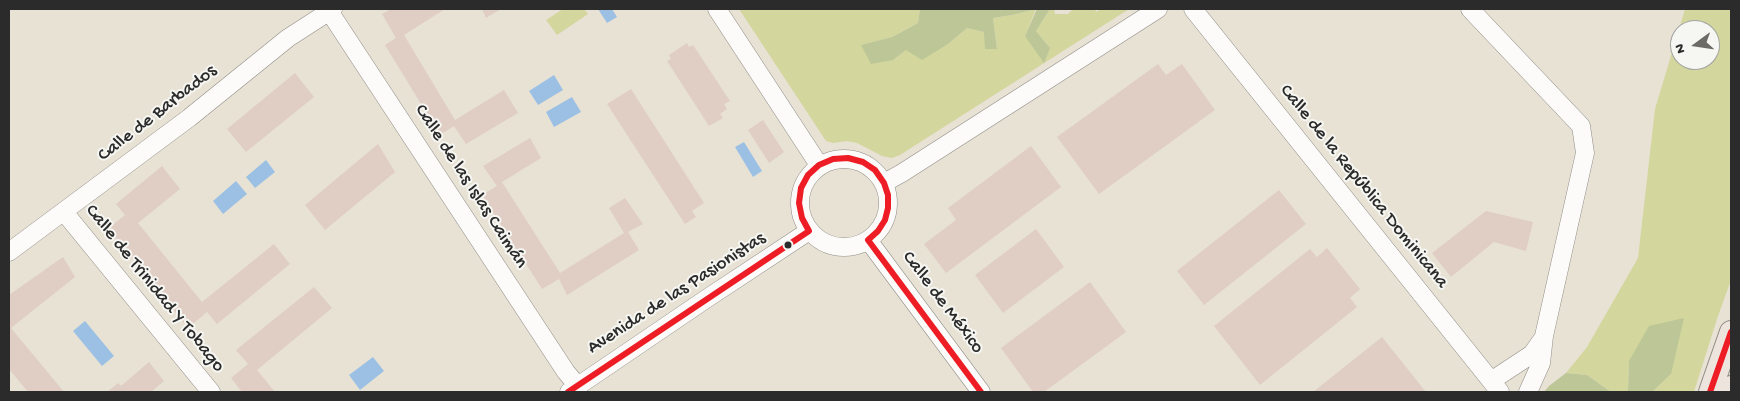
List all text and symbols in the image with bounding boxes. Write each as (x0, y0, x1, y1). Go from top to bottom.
north arrow (1670, 20, 1720, 70)
text: N (1672, 42, 1690, 55)
street label: Calle de Barbados (94, 61, 222, 167)
street label: Calle de la República Dominicana (1274, 80, 1452, 294)
street label: Calle de las Islas Caimán (408, 101, 532, 273)
street label: Calle de Trinidad Y Tobago (79, 200, 229, 378)
street label: Avenida de las Pasionistas (584, 228, 770, 360)
unlabelled marker (783, 240, 793, 250)
street label: Calle de México (896, 247, 988, 359)

